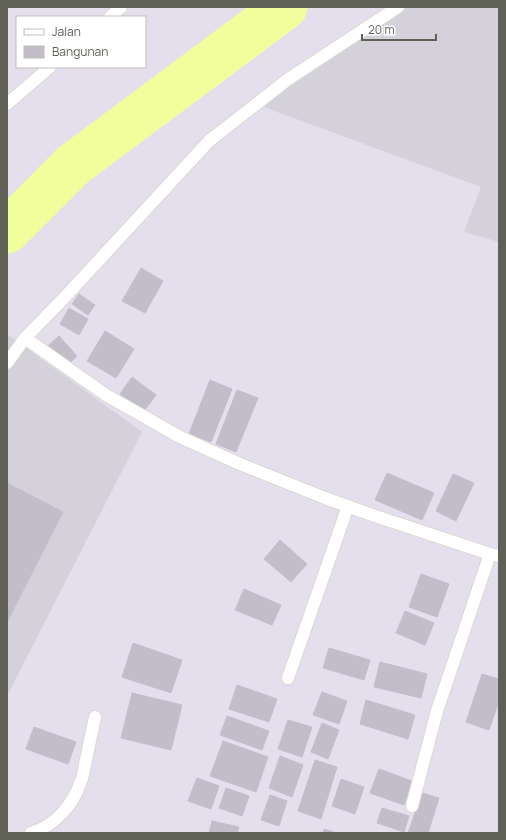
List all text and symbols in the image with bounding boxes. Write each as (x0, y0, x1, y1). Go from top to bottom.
legend (16, 16, 146, 68)
scale bar (362, 16, 436, 42)
text: 20 m (368, 21, 395, 38)
text: Jalan (52, 23, 81, 40)
text: Bangunan (52, 43, 108, 60)

